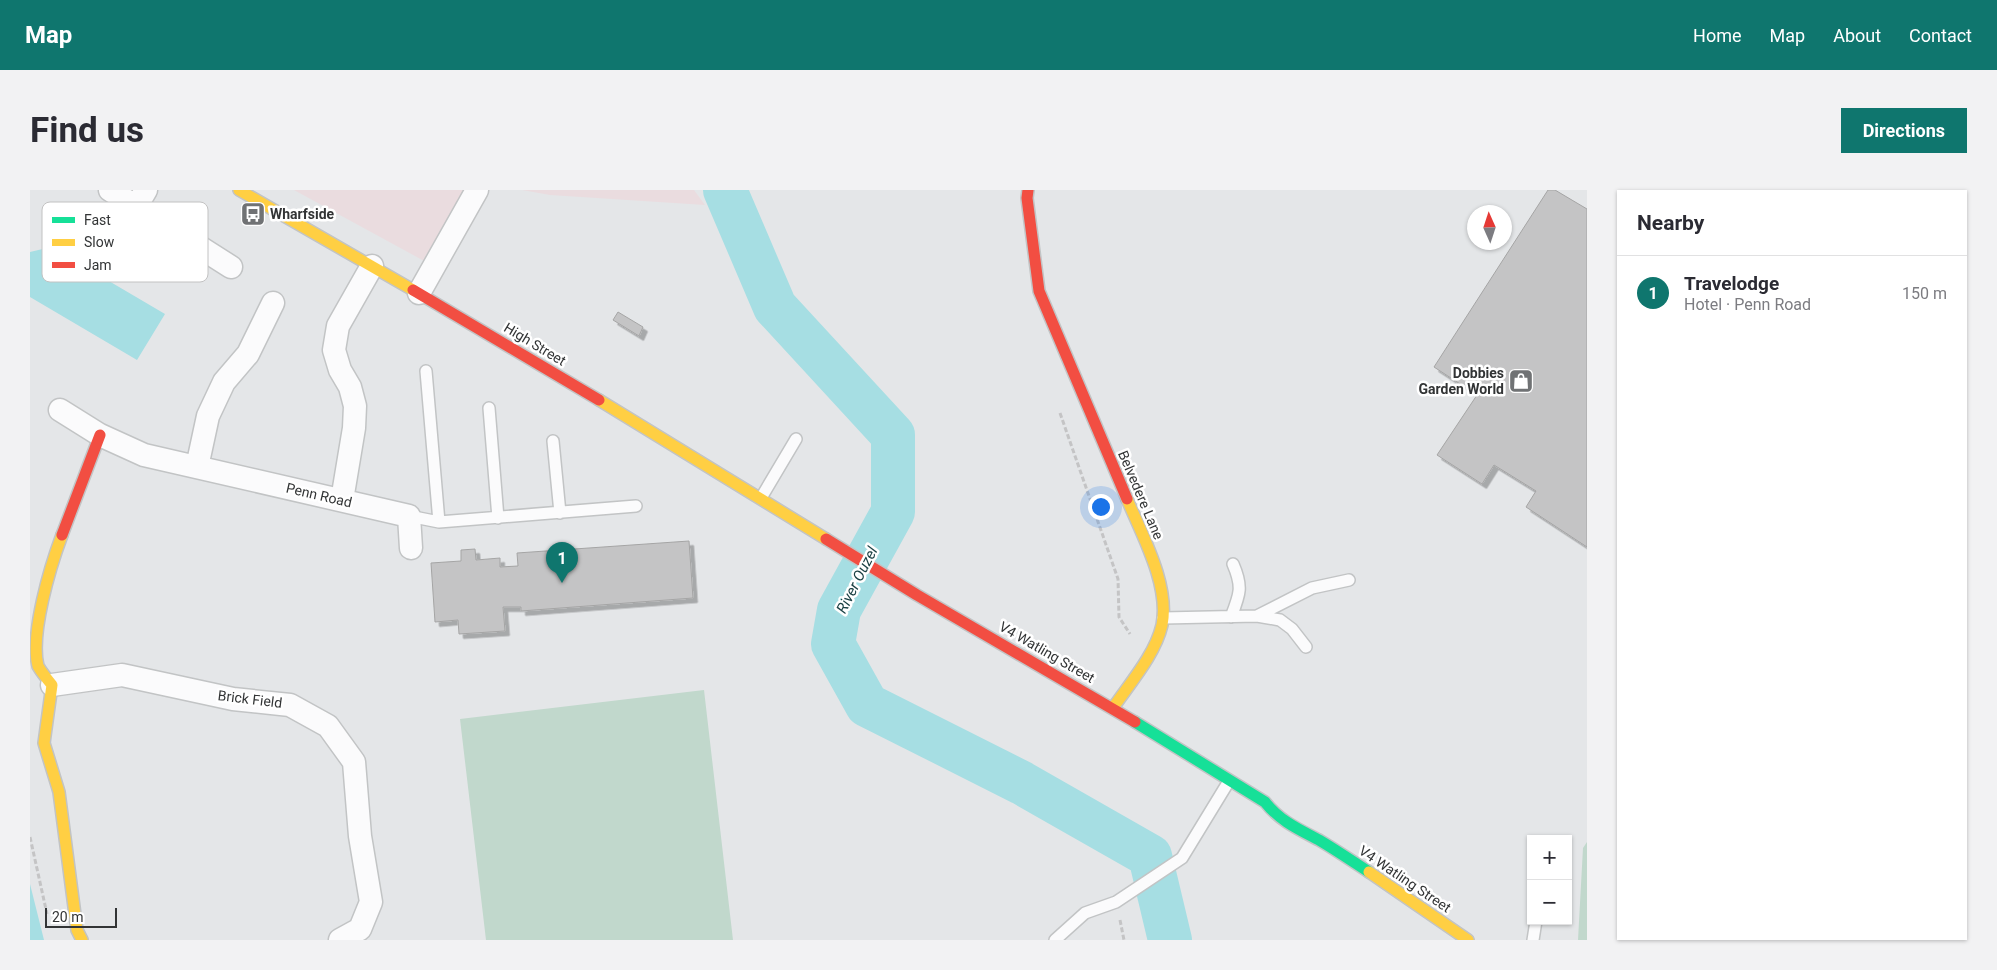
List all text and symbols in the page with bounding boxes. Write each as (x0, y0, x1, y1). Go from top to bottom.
text: Map (25, 21, 72, 49)
text: Home (1693, 25, 1742, 46)
text: Map (1770, 25, 1805, 46)
text: About (1833, 25, 1881, 46)
text: Contact (1909, 25, 1972, 46)
button: Directions (1841, 108, 1967, 153)
text: Find us (30, 110, 144, 151)
bus stop icon: Wharfside (240, 201, 266, 227)
legend (42, 202, 208, 282)
north arrow (1467, 205, 1512, 250)
place label: Wharfside (270, 206, 335, 222)
text: Nearby (1637, 211, 1704, 235)
text: Fast (84, 212, 111, 228)
text: Slow (84, 234, 115, 250)
text: Jam (84, 257, 112, 273)
text: Travelodge (1684, 272, 1779, 295)
text: 1 (1648, 284, 1658, 303)
text: 150 m (1902, 284, 1947, 303)
text: Hotel · Penn Road (1684, 295, 1811, 314)
street label: High Street (501, 319, 569, 369)
place label: Dobbies Garden World (1419, 365, 1504, 397)
shop icon: Dobbies Garden World (1508, 368, 1534, 394)
street label: Belvedere Lane (1115, 448, 1167, 542)
street label: Penn Road (284, 480, 354, 510)
your location (1088, 494, 1114, 520)
pin: 1 (546, 542, 578, 583)
water label: River Ouzel (833, 543, 882, 616)
street label: V4 Watling Street (996, 618, 1098, 686)
street label: Brick Field (217, 687, 283, 711)
map controls (1527, 835, 1572, 925)
button: + (1527, 835, 1572, 880)
street label: V4 Watling Street (1356, 842, 1454, 916)
button: − (1527, 880, 1572, 925)
scale bar (45, 905, 118, 928)
text: 20 m (52, 909, 84, 925)

